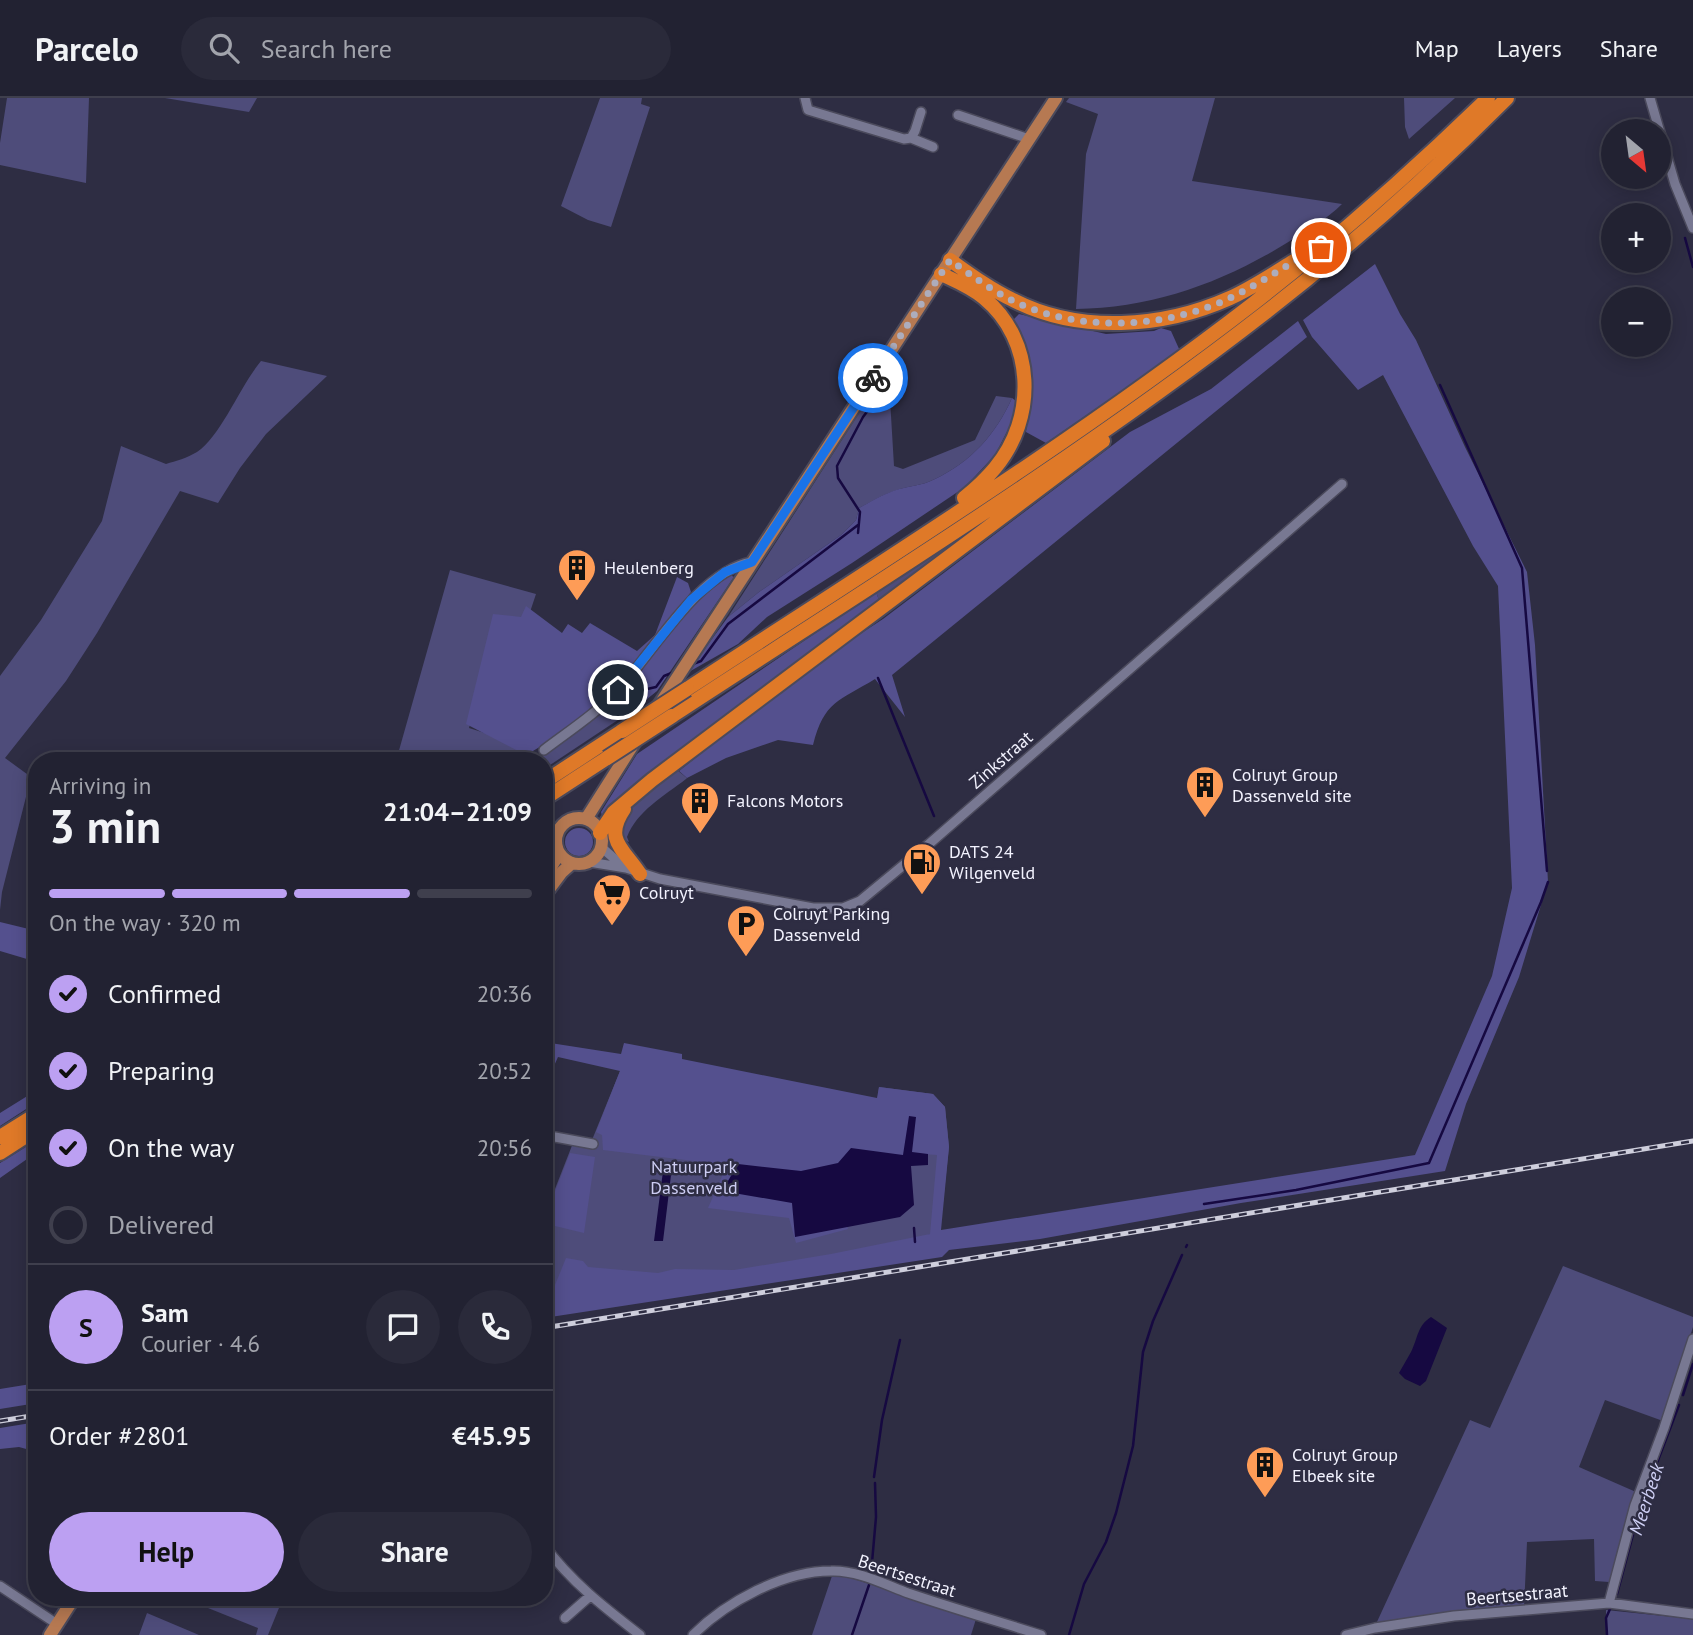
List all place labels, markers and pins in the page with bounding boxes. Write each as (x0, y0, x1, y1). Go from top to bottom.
pin (1291, 218, 1351, 278)
building icon: Heulenberg (556, 547, 598, 602)
place label: Heulenberg (604, 556, 694, 579)
pin (588, 660, 648, 720)
place label: Colruyt Group Dassenveld site (1232, 763, 1352, 807)
building icon: Colruyt Group Dassenveld site (1184, 764, 1226, 819)
building icon: Falcons Motors (679, 780, 721, 835)
place label: Falcons Motors (727, 789, 843, 812)
place label: DATS 24 Wilgenveld (949, 840, 1035, 884)
fuel station icon: DATS 24 Wilgenveld (901, 841, 943, 896)
supermarket icon: Colruyt (591, 872, 633, 927)
place label: Colruyt (639, 881, 694, 904)
place label: Colruyt Parking Dassenveld (773, 902, 890, 946)
parking icon: Colruyt Parking Dassenveld (725, 903, 767, 958)
place label: Colruyt Group Elbeek site (1292, 1443, 1398, 1487)
building icon: Colruyt Group Elbeek site (1244, 1444, 1286, 1499)

